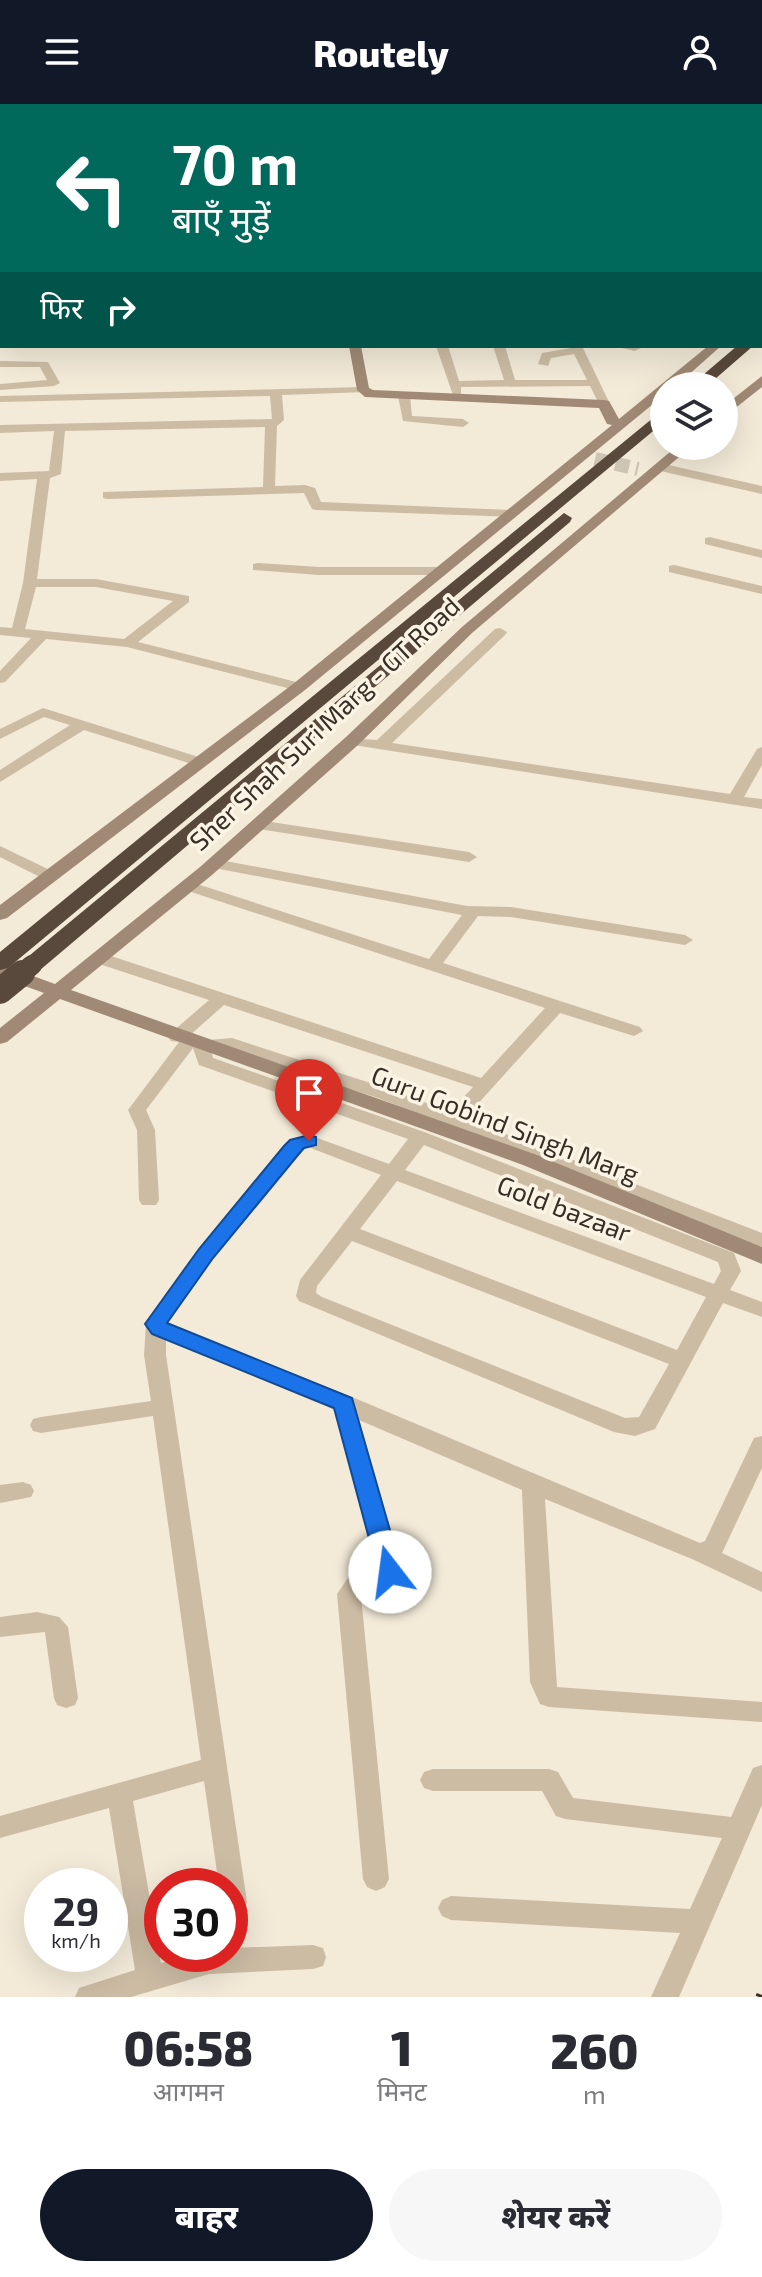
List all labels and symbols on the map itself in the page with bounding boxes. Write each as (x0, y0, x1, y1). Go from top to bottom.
street label: Sher Shah Suri Marg - GT Road (183, 590, 465, 856)
street label: Guru Gobind Singh Marg (367, 1058, 644, 1189)
pin (275, 1059, 343, 1141)
street label: Gold bazaar (493, 1168, 636, 1247)
position arrow (348, 1530, 432, 1614)
speed limit sign: 30 (144, 1868, 248, 1972)

